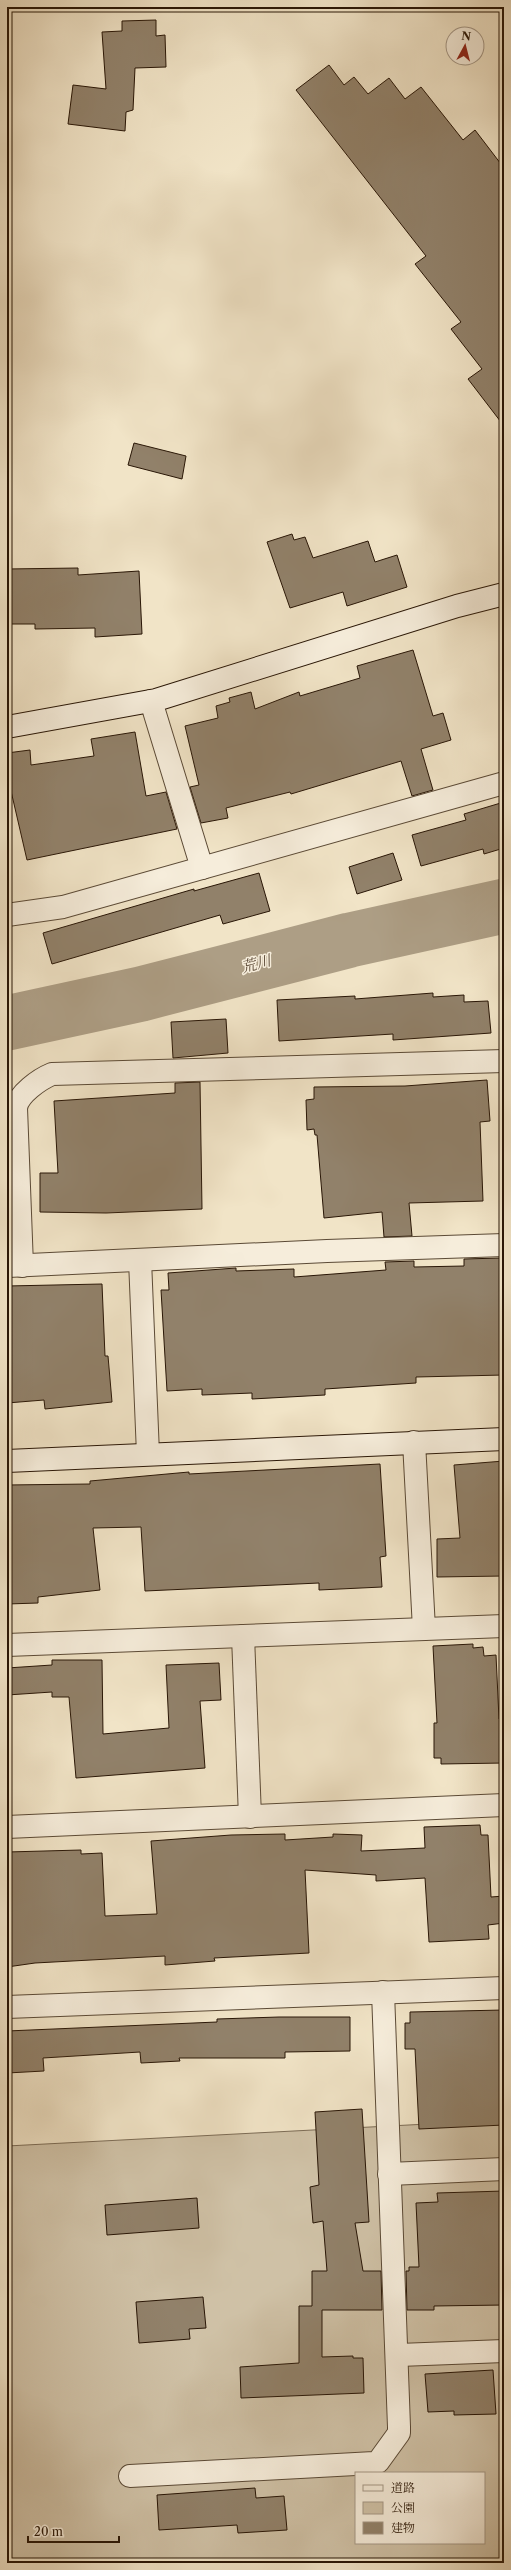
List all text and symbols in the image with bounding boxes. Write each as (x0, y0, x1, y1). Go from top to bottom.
north arrow (445, 26, 485, 66)
text: N (461, 29, 472, 44)
water label: 荒川 (239, 950, 275, 977)
legend (355, 2472, 485, 2544)
text: 道路 (391, 2480, 415, 2495)
text: 公園 (391, 2500, 415, 2515)
scale bar (28, 2518, 119, 2544)
text: 建物 (391, 2520, 415, 2535)
text: 20 m (34, 2524, 63, 2539)

